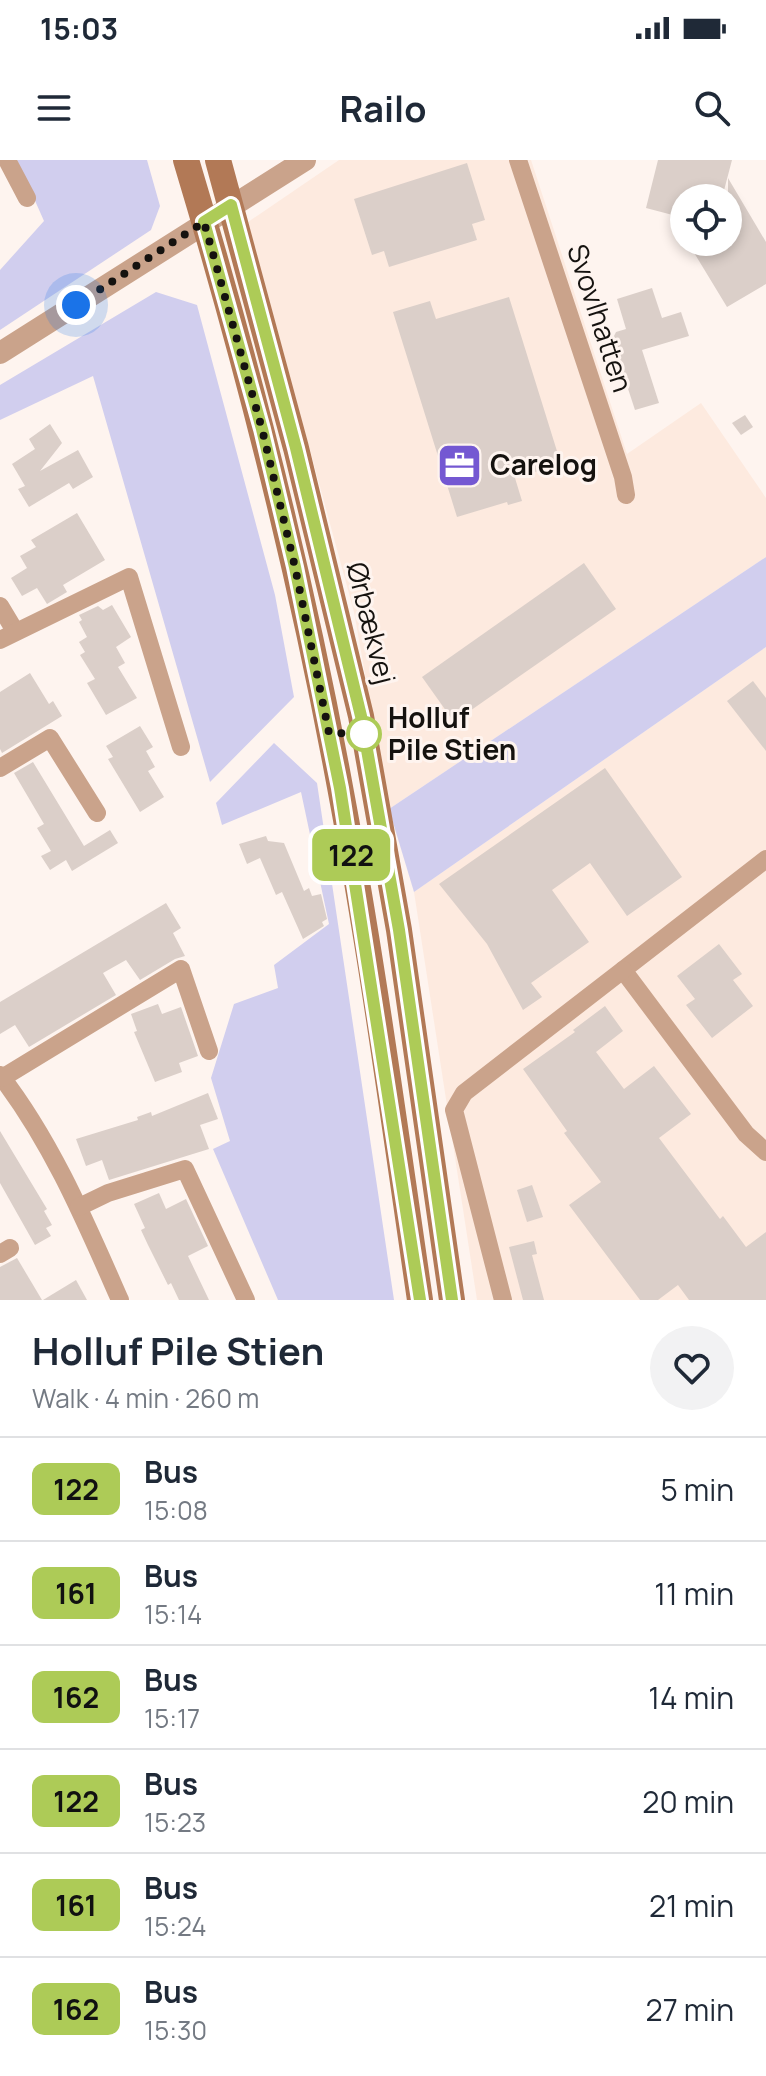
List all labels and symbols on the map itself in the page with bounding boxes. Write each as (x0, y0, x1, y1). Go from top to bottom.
street label: Svovlhatten (559, 239, 643, 396)
your location (56, 285, 96, 325)
office icon: Carelog (435, 441, 483, 489)
place label: Carelog (490, 445, 597, 483)
street label: Ørbækvej (339, 558, 405, 688)
place label: Holluf Pile Stien (388, 698, 516, 768)
marker: Holluf Pile Stien (347, 717, 381, 751)
line badge: 122 (305, 829, 397, 881)

